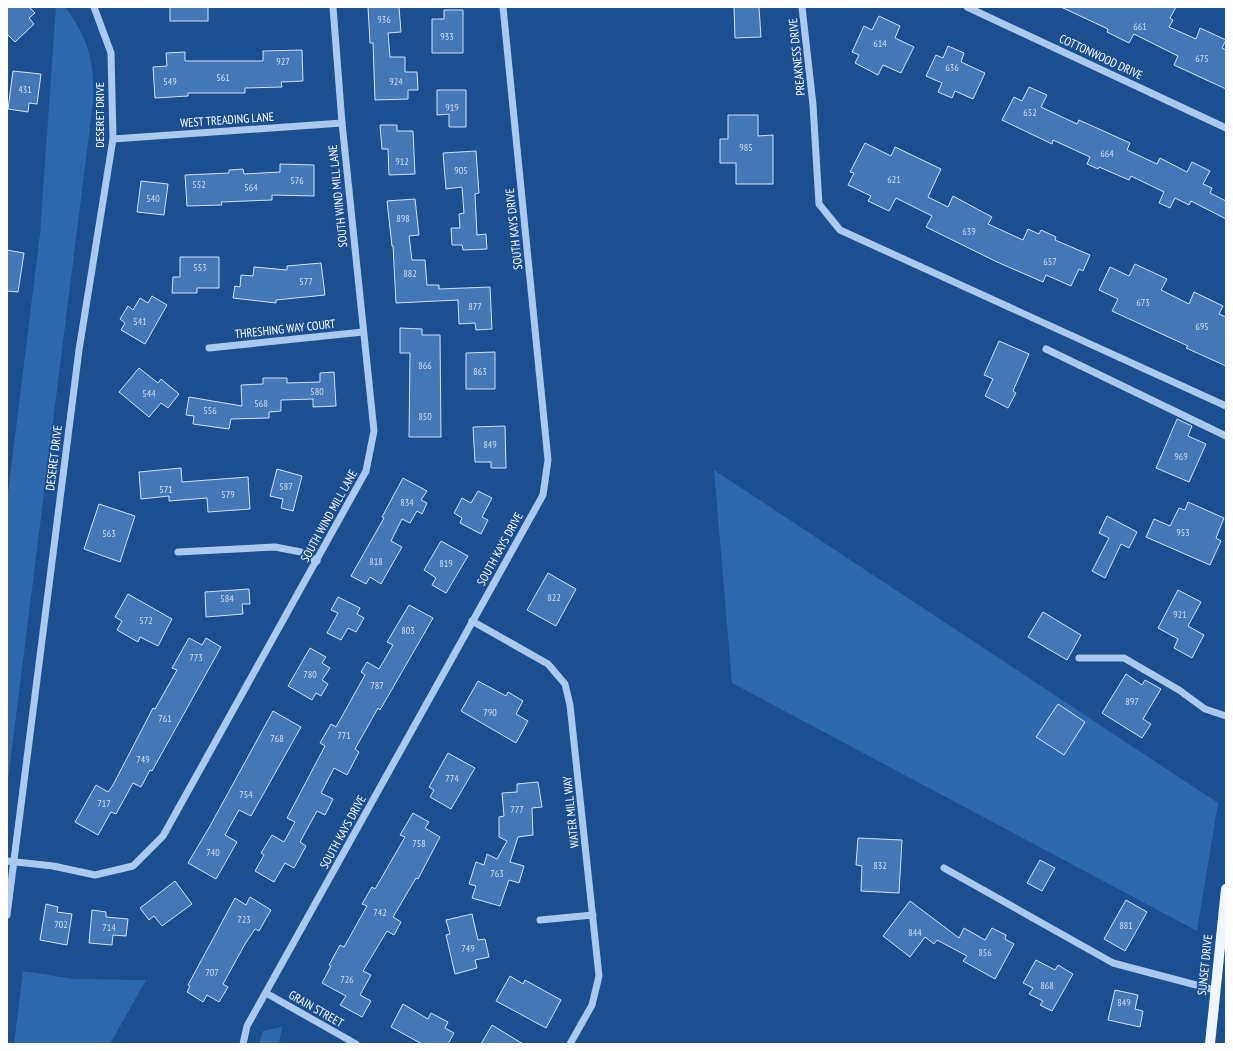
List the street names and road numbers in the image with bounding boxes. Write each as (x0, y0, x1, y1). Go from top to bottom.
street label: PREAKNESS DRIVE (785, 18, 808, 97)
street label: COTTONWOOD DRIVE (1057, 31, 1145, 82)
street label: DESERET DRIVE (92, 82, 107, 148)
street label: WEST TREADING LANE (180, 109, 274, 130)
street label: SOUTH WIND MILL LANE (325, 144, 350, 248)
street label: SOUTH KAYS DRIVE (502, 188, 525, 270)
street label: THRESHING WAY COURT (234, 316, 337, 341)
street label: DESERET DRIVE (42, 424, 65, 491)
street label: SOUTH WIND MILL LANE (297, 467, 360, 565)
street label: SOUTH KAYS DRIVE (473, 509, 526, 588)
street label: WATER MILL WAY (559, 775, 582, 849)
street label: SOUTH KAYS DRIVE (316, 792, 369, 871)
street label: SUNSET DRIVE (1194, 934, 1215, 996)
street label: GRAIN STREET (286, 987, 347, 1031)

